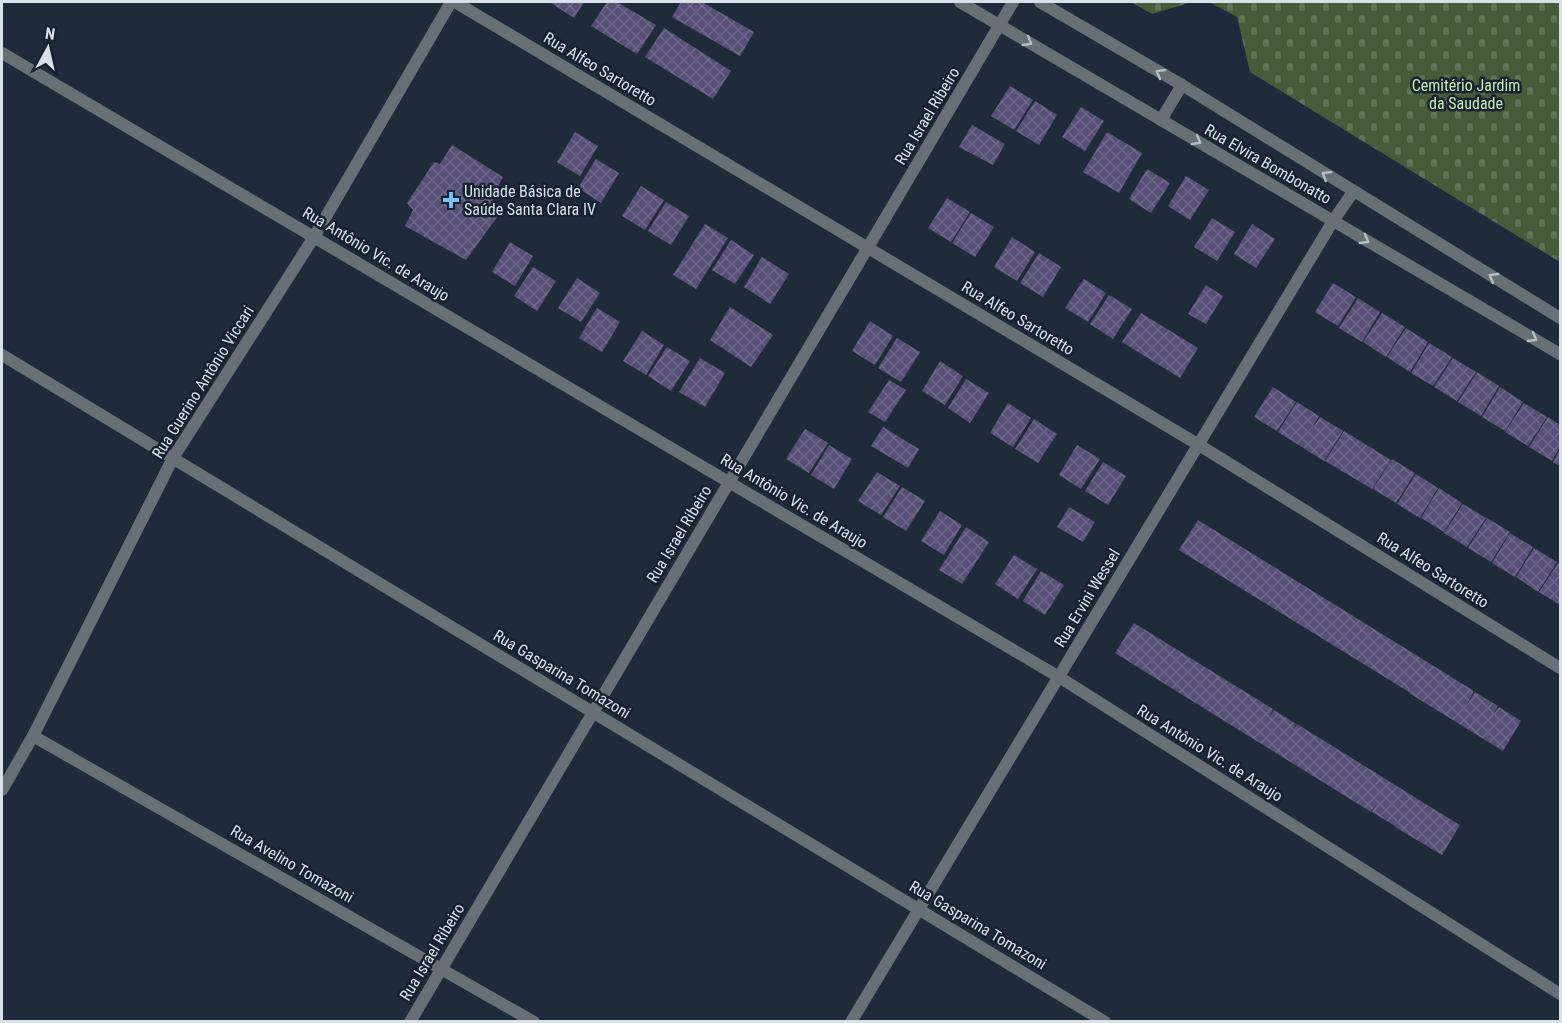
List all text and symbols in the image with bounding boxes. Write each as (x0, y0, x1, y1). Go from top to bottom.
north arrow (18, 18, 78, 78)
text: N (44, 24, 56, 44)
street label: Rua Alfeo Sartoretto (540, 28, 660, 110)
one-way arrow (1022, 35, 1033, 46)
street label: Rua Israel Ribeiro (891, 64, 963, 168)
one-way arrow (1156, 68, 1167, 80)
park label: Cemitério Jardim da Saudade (1412, 76, 1520, 113)
street label: Rua Elvira Bombonatto (1201, 120, 1335, 208)
one-way arrow (1191, 134, 1201, 145)
one-way arrow (1322, 171, 1332, 183)
place label: Unidade Básica de Saúde Santa Clara IV (464, 182, 596, 219)
marker: Unidade Básica de Saúde Santa Clara IV (442, 191, 460, 209)
street label: Rua Antônio Vic. de Araujo (299, 203, 453, 305)
one-way arrow (1359, 232, 1369, 244)
one-way arrow (1489, 273, 1499, 284)
street label: Rua Alfeo Sartoretto (958, 277, 1078, 359)
street label: Rua Guerino Antônio Viccari (148, 302, 258, 462)
one-way arrow (1527, 331, 1537, 342)
street label: Rua Antônio Vic. de Araujo (717, 450, 871, 552)
street label: Rua Israel Ribeiro (643, 482, 715, 586)
street label: Rua Alfeo Sartoretto (1374, 528, 1492, 612)
street label: Rua Ervini Wessel (1050, 545, 1124, 651)
street label: Rua Gasparina Tomazoni (490, 626, 634, 722)
street label: Rua Antônio Vic. de Araujo (1134, 700, 1286, 806)
street label: Rua Avelino Tomazoni (227, 821, 357, 907)
street label: Rua Gasparina Tomazoni (906, 877, 1050, 973)
street label: Rua Israel Ribeiro (396, 900, 468, 1004)

